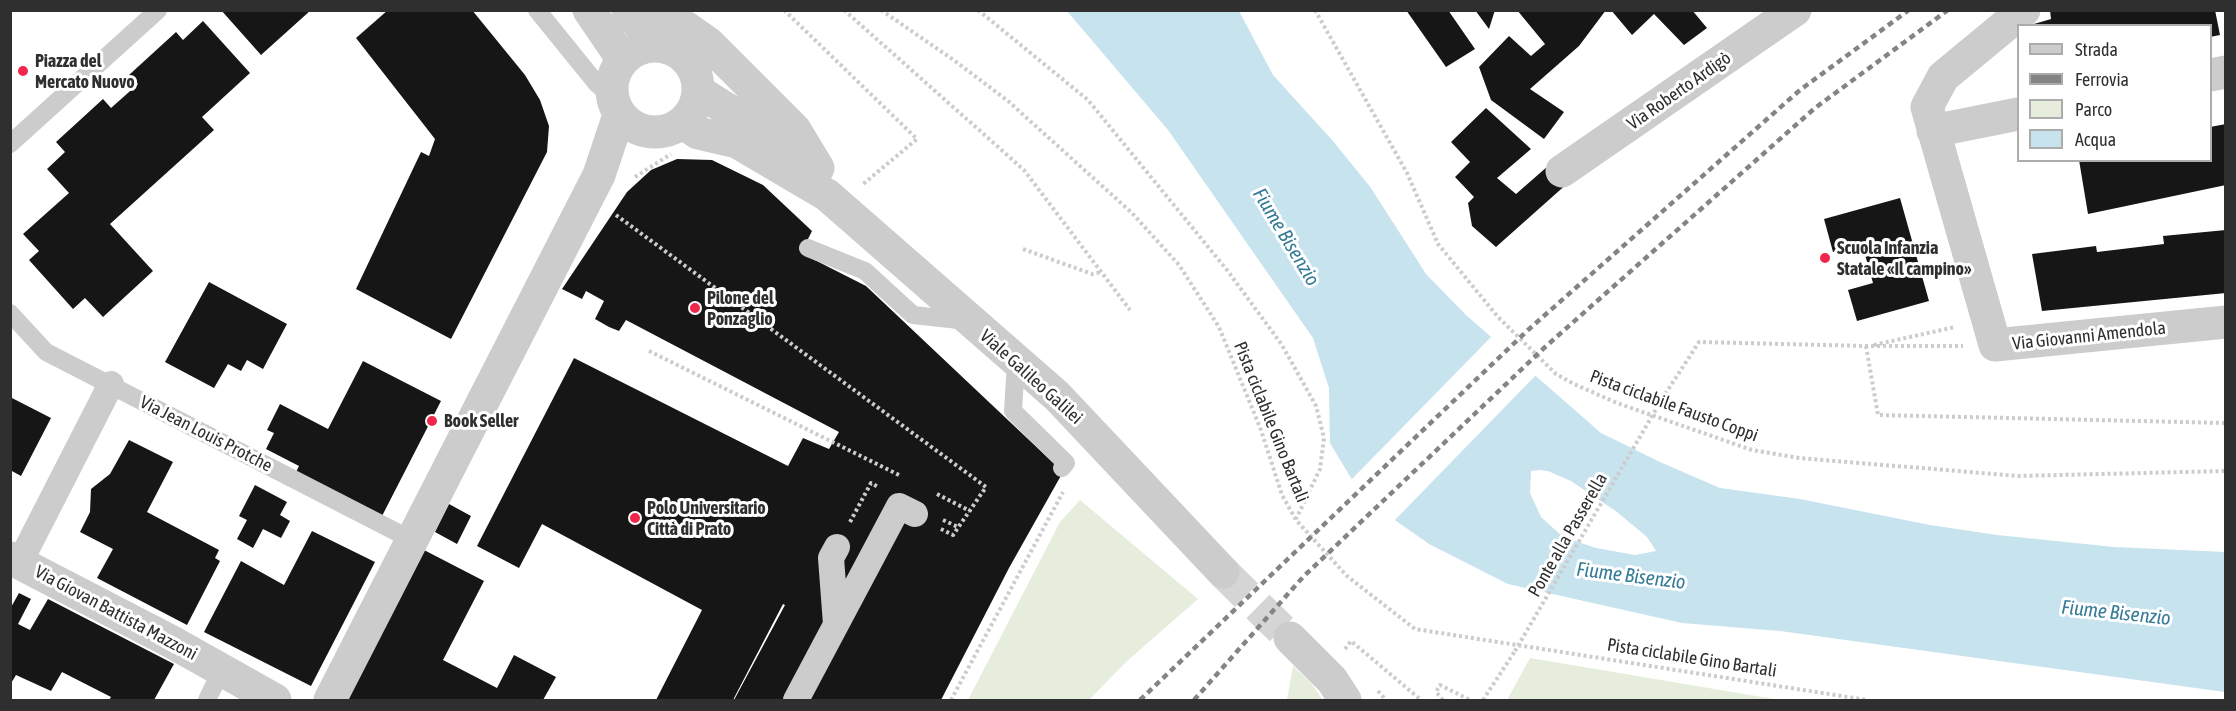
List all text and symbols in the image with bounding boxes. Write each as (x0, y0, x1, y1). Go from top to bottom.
legend (2017, 24, 2212, 162)
text: Strada (2075, 39, 2118, 60)
street label: Via Roberto Ardigò (1623, 47, 1735, 135)
place label: Piazza del Mercato Nuovo (35, 50, 135, 92)
marker: Piazza del Mercato Nuovo (16, 64, 30, 78)
text: Ferrovia (2075, 69, 2129, 90)
text: Parco (2075, 99, 2112, 120)
text: Acqua (2075, 129, 2116, 150)
water label: Fiume Bisenzio (1247, 184, 1325, 290)
place label: Scuola Infanzia Statale «Il campino» (1837, 237, 1972, 280)
marker: Scuola Infanzia Statale «Il campino» (1818, 251, 1832, 265)
place label: Pilone del Ponzaglio (707, 287, 774, 330)
marker: Pilone del Ponzaglio (688, 301, 702, 315)
street label: Via Giovanni Amendola (2011, 317, 2167, 355)
street label: Viale Galileo Galilei (975, 325, 1087, 429)
street label: Pista ciclabile Gino Bartali (1229, 339, 1313, 505)
street label: Pista ciclabile Fausto Coppi (1587, 366, 1761, 446)
street label: Via Jean Louis Protche (136, 391, 276, 477)
place label: Book Seller (444, 410, 518, 432)
marker: Book Seller (425, 414, 439, 428)
street label: Ponte alla Passerella (1524, 469, 1612, 601)
place label: Polo Universitario Città di Prato (647, 497, 766, 540)
marker: Polo Universitario Città di Prato (628, 511, 642, 525)
water label: Fiume Bisenzio (1575, 557, 1687, 595)
street label: Via Giovan Battista Mazzoni (31, 561, 201, 665)
water label: Fiume Bisenzio (2060, 595, 2172, 631)
street label: Pista ciclabile Gino Bartali (1606, 634, 1778, 682)

